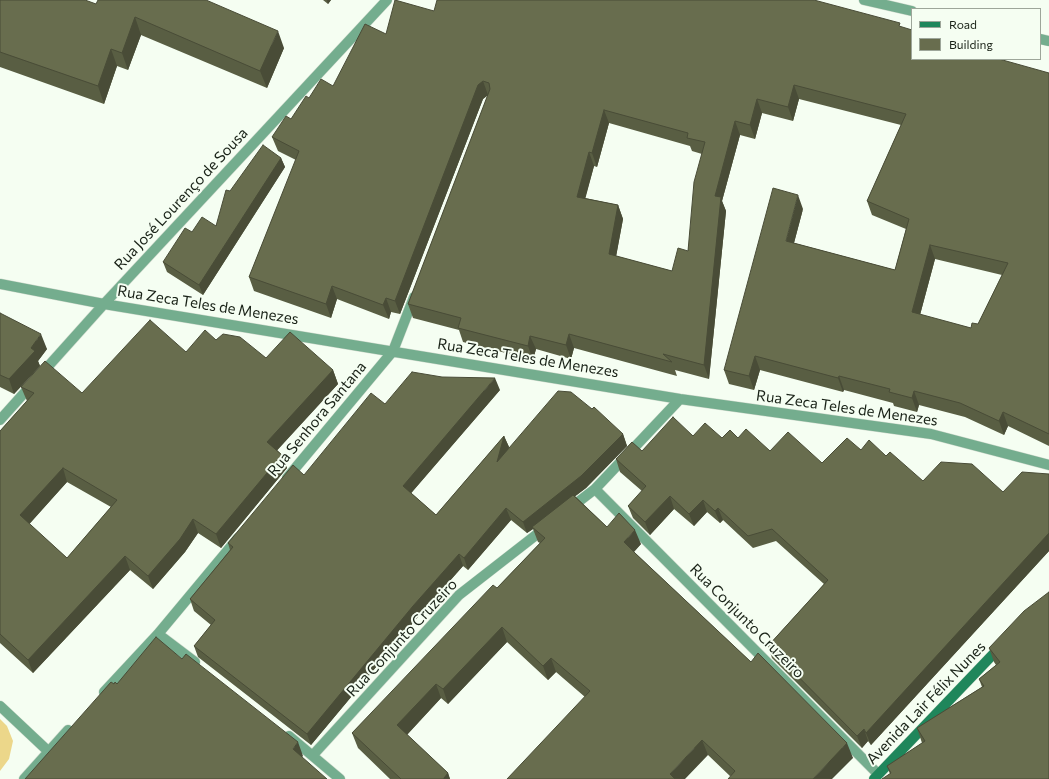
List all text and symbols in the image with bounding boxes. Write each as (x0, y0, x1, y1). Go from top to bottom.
legend (911, 8, 1041, 60)
text: Road (949, 17, 977, 31)
text: Building (949, 37, 993, 51)
street label: Rua José Lourenço de Sousa (110, 124, 252, 274)
street label: Rua Zeca Teles de Menezes (116, 282, 300, 328)
street label: Rua Zeca Teles de Menezes (436, 335, 620, 381)
street label: Rua Senhora Santana (264, 358, 370, 480)
street label: Rua Zeca Teles de Menezes (755, 386, 939, 430)
street label: Rua Conjunto Cruzeiro (686, 560, 808, 682)
street label: Rua Conjunto Cruzeiro (343, 576, 461, 700)
street label: Avenida Lair Félix Nunes (863, 638, 989, 768)

